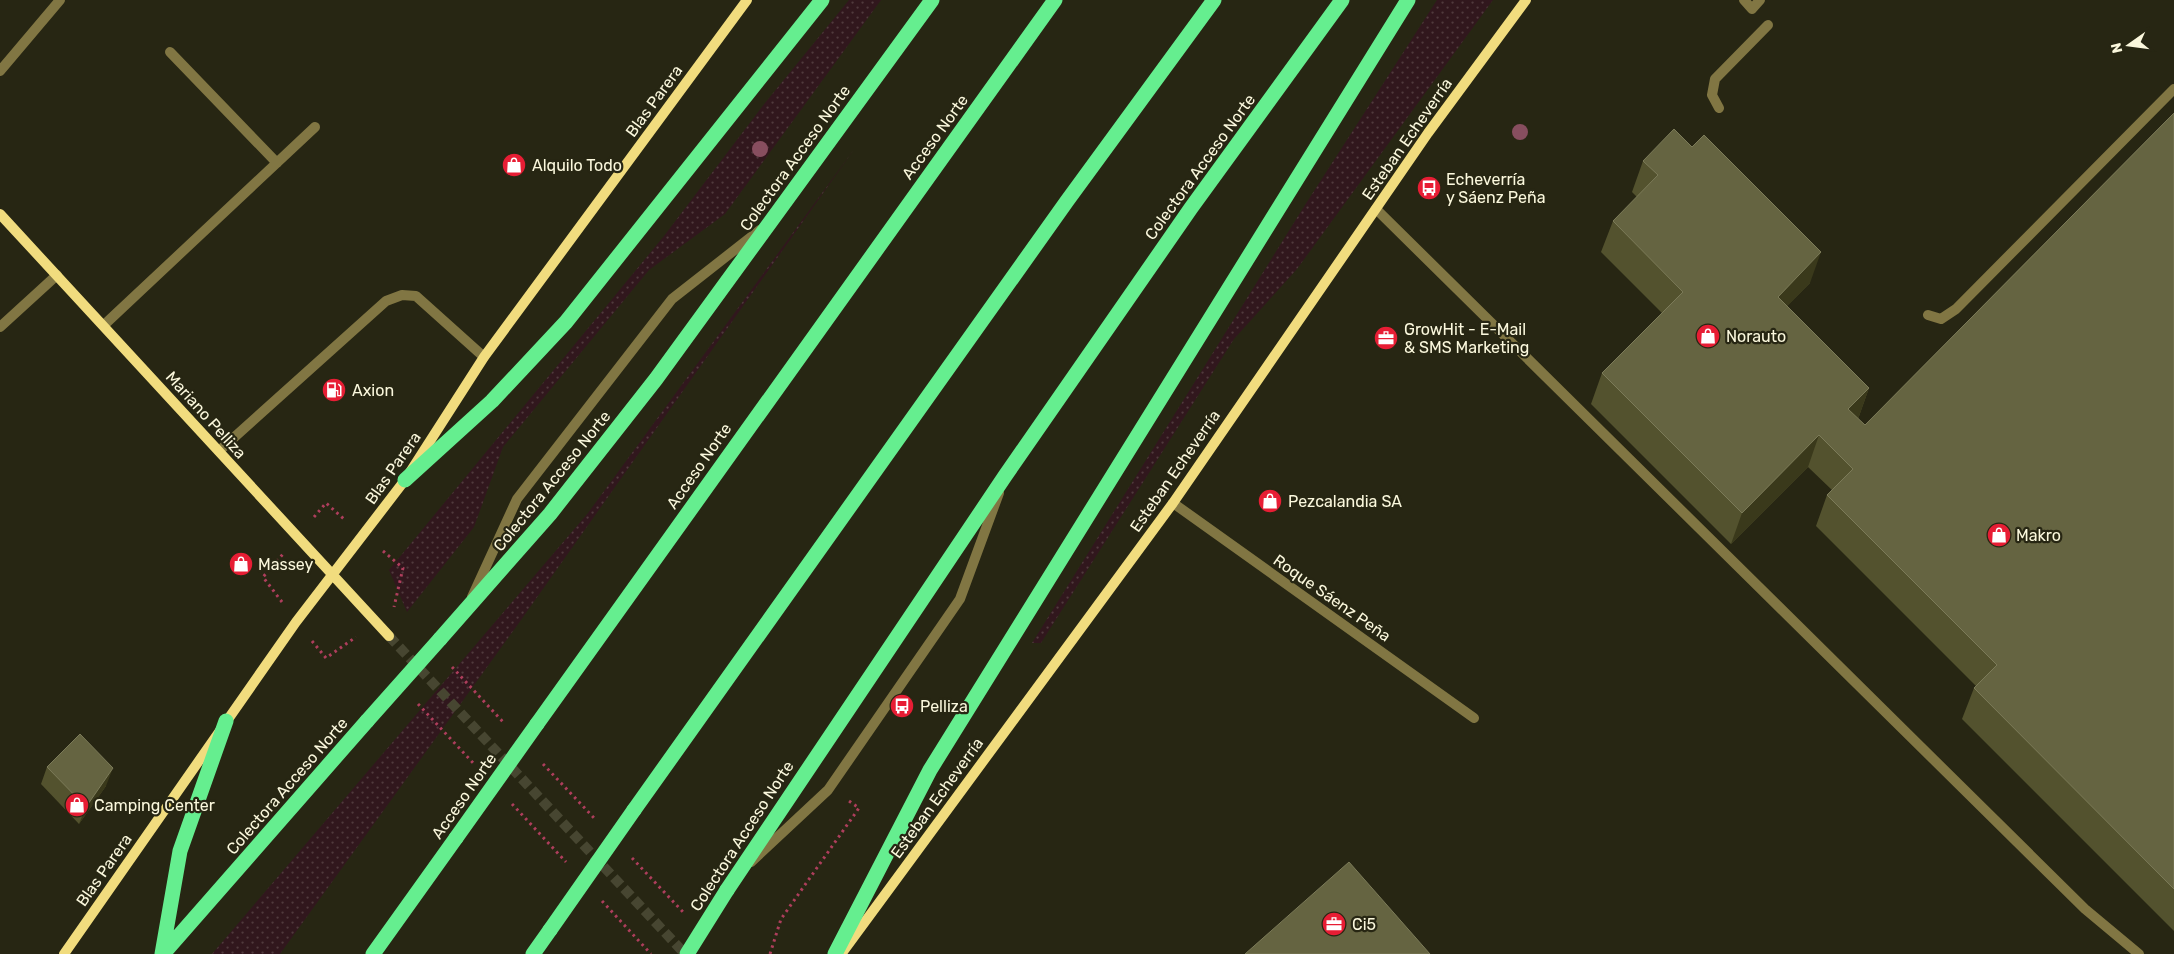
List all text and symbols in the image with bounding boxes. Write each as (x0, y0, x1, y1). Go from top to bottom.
north arrow (2104, 20, 2154, 70)
text: N (2107, 41, 2126, 55)
street label: Blas Parera (622, 61, 686, 141)
street label: Esteban Echeverría (1358, 74, 1456, 204)
street label: Colectora Acceso Norte (736, 81, 854, 235)
street label: Colectora Acceso Norte (1141, 90, 1259, 244)
street label: Acceso Norte (898, 91, 972, 183)
shop icon: Alquilo Todo (501, 152, 527, 178)
place label: Alquilo Todo (532, 156, 622, 175)
place label: Echeverría y Sáenz Peña (1446, 170, 1545, 207)
bus stop icon: Echeverría y Sáenz Peña (1416, 175, 1442, 201)
place label: GrowHit - E-Mail & SMS Marketing (1404, 320, 1529, 357)
shop icon: Norauto (1695, 323, 1721, 349)
office icon: GrowHit - E-Mail & SMS Marketing (1373, 325, 1399, 351)
place label: Norauto (1726, 327, 1786, 346)
street label: Mariano Pelliza (162, 367, 250, 463)
fuel station icon: Axion (321, 377, 347, 403)
place label: Axion (352, 381, 394, 400)
street label: Esteban Echeverría (1126, 406, 1224, 536)
street label: Colectora Acceso Norte (489, 407, 615, 555)
street label: Acceso Norte (663, 420, 736, 512)
street label: Blas Parera (361, 428, 425, 508)
shop icon: Pezcalandia SA (1257, 488, 1283, 514)
place label: Pezcalandia SA (1288, 492, 1402, 511)
shop icon: Makro (1986, 522, 2012, 548)
place label: Makro (2016, 526, 2061, 545)
street label: Roque Sáenz Peña (1270, 550, 1394, 646)
shop icon: Massey (228, 551, 254, 577)
place label: Massey (258, 555, 314, 574)
bus stop icon: Pelliza (889, 693, 915, 719)
place label: Pelliza (920, 697, 968, 716)
street label: Colectora Acceso Norte (222, 714, 352, 858)
street label: Esteban Echeverría (887, 734, 987, 862)
street label: Acceso Norte (428, 750, 501, 842)
street label: Colectora Acceso Norte (686, 757, 798, 915)
shop icon: Camping Center (64, 792, 90, 818)
place label: Camping Center (94, 796, 215, 815)
street label: Blas Parera (72, 830, 136, 910)
office icon: Ci5 (1321, 911, 1347, 937)
place label: Ci5 (1352, 915, 1376, 934)

